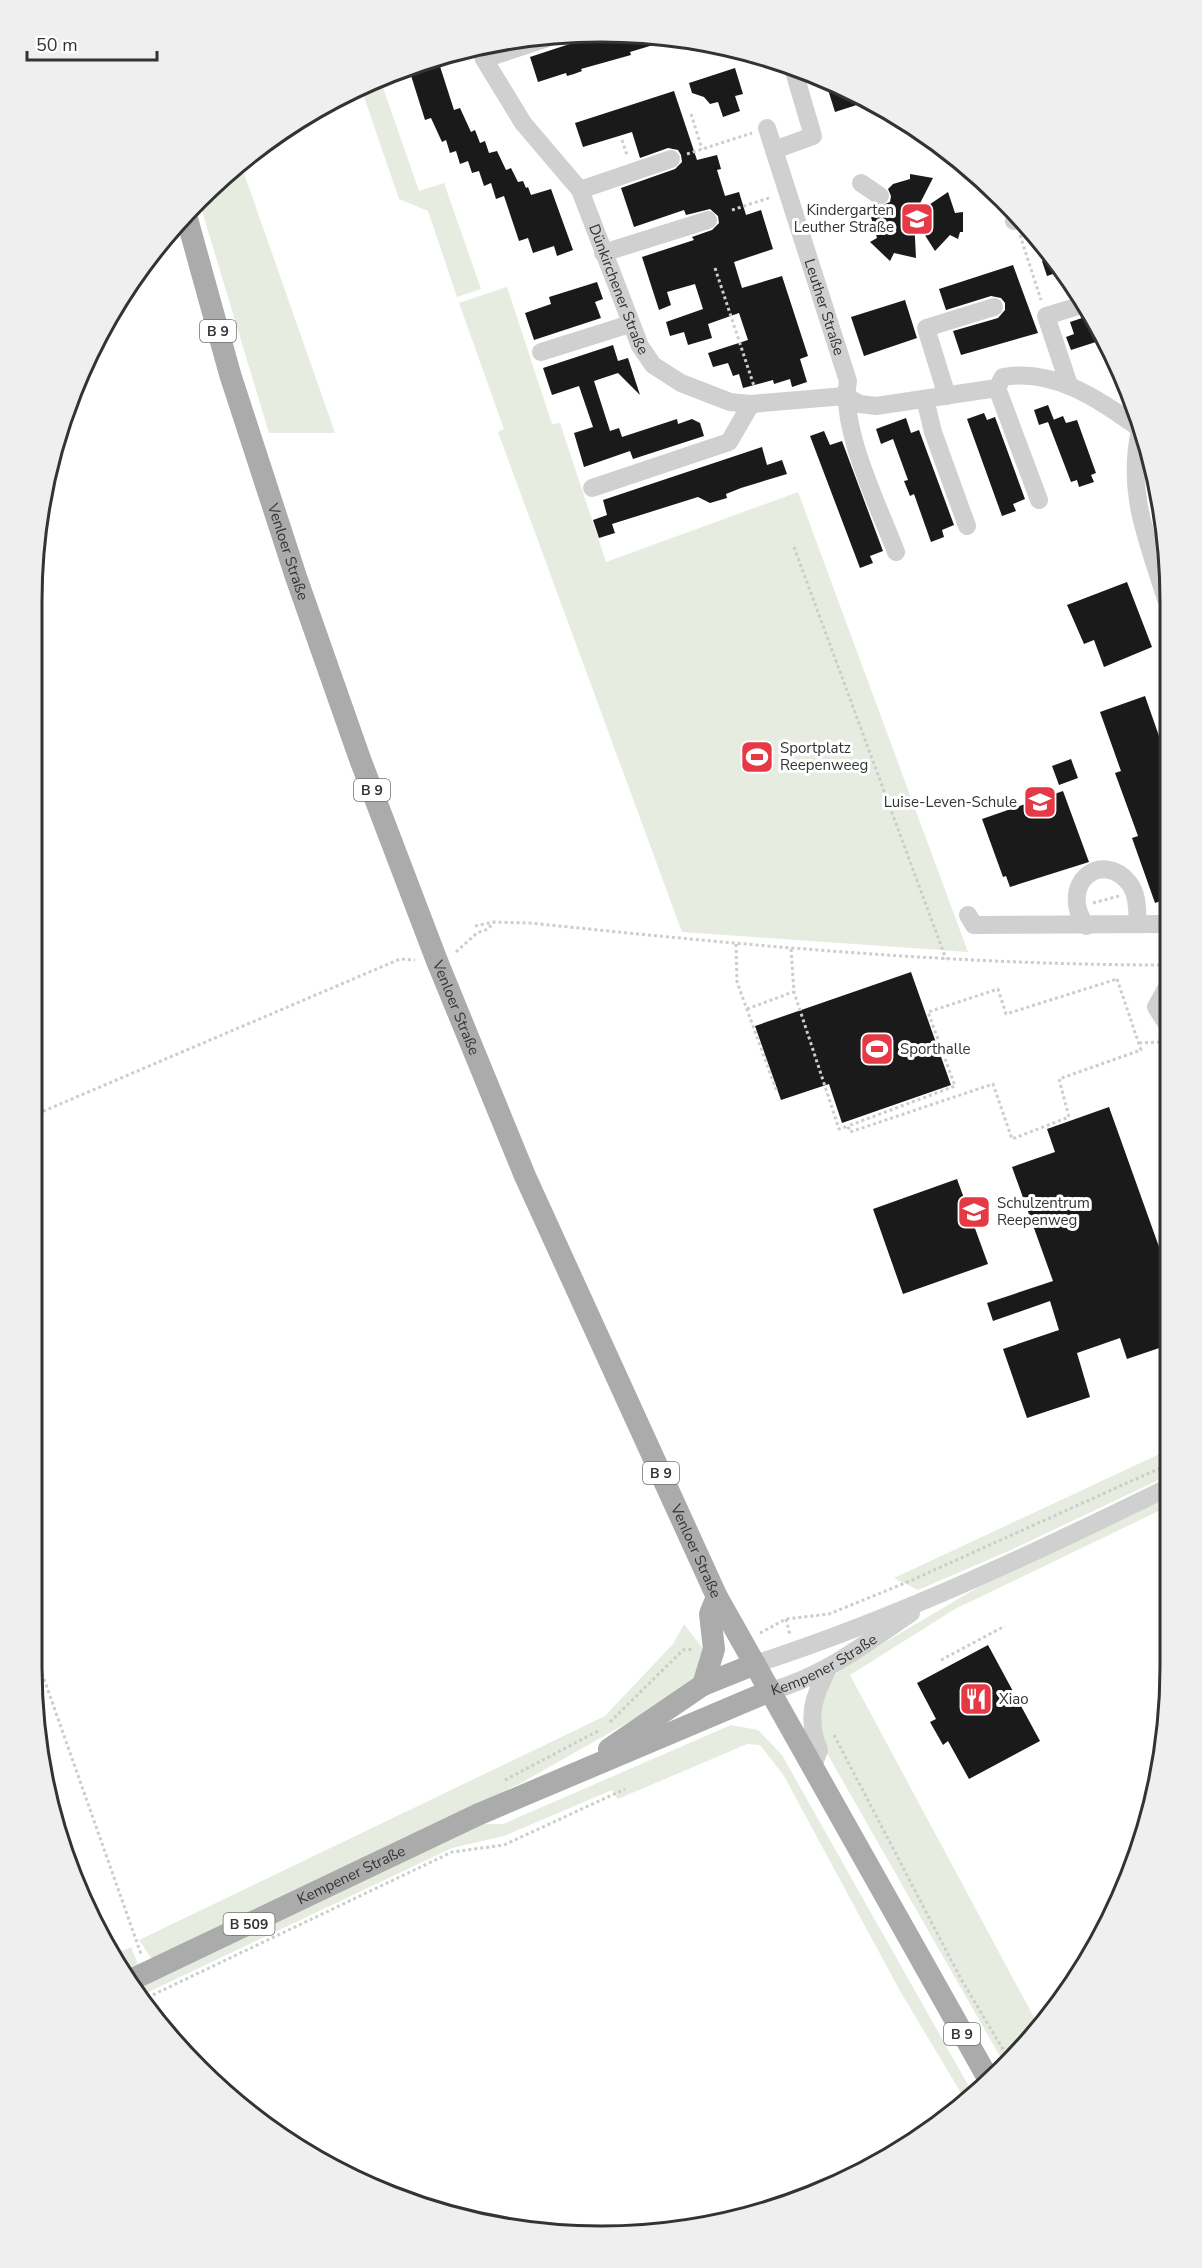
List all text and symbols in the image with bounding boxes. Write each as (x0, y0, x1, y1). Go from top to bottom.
scale bar (27, 24, 158, 62)
text: 50 m (36, 33, 78, 57)
place label: Kindergarten Leuther Straße (794, 200, 894, 237)
school or university icon: Kindergarten Leuther Straße (899, 201, 935, 237)
street label: Dünkirchener Straße (584, 221, 653, 359)
street label: Leuther Straße (799, 256, 849, 358)
road number: B 9 (200, 320, 236, 342)
street label: Venloer Straße (262, 500, 313, 603)
place label: Sportplatz Reepenweeg (780, 738, 868, 775)
sports icon: Sportplatz Reepenweeg (739, 739, 775, 775)
road number: B 9 (354, 779, 390, 801)
school or university icon: Luise-Leven-Schule (1022, 784, 1058, 820)
place label: Luise-Leven-Schule (884, 792, 1017, 812)
street label: Venloer Straße (427, 956, 484, 1058)
sports icon: Sporthalle (859, 1031, 895, 1067)
place label: Sporthalle (900, 1039, 971, 1059)
place label: Schulzentrum Reepenweg (997, 1193, 1090, 1230)
school or university icon: Schulzentrum Reepenweg (956, 1194, 992, 1230)
road number: B 9 (643, 1462, 679, 1484)
street label: Venloer Straße (666, 1500, 726, 1601)
street label: Kempener Straße (768, 1629, 881, 1700)
restaurant icon: Xiao (958, 1681, 994, 1717)
place label: Xiao (999, 1689, 1029, 1709)
street label: Kempener Straße (294, 1841, 409, 1909)
road number: B 509 (224, 1913, 274, 1935)
road number: B 9 (944, 2023, 980, 2045)

